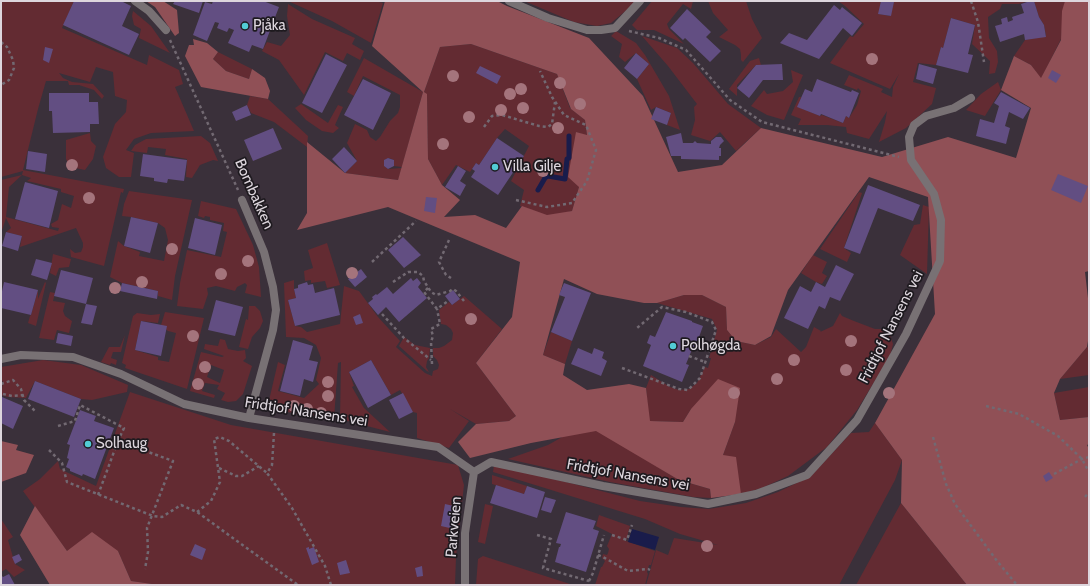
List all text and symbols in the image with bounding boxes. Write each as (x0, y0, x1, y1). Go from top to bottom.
place label: Pjåka (253, 17, 286, 35)
marker: Pjåka (240, 21, 250, 31)
street label: Bombakken (231, 156, 277, 232)
place label: Villa Gilje (503, 158, 561, 176)
marker: Villa Gilje (490, 162, 500, 172)
street label: Fridtjof Nansens vei (855, 268, 927, 386)
place label: Polhøgda (681, 337, 741, 355)
marker: Polhøgda (668, 341, 678, 351)
street label: Fridtjof Nansens vei (243, 393, 369, 431)
place label: Solhaug (96, 435, 147, 453)
marker: Solhaug (83, 439, 93, 449)
street label: Fridtjof Nansens vei (565, 455, 691, 495)
street label: Parkveien (442, 496, 466, 558)

